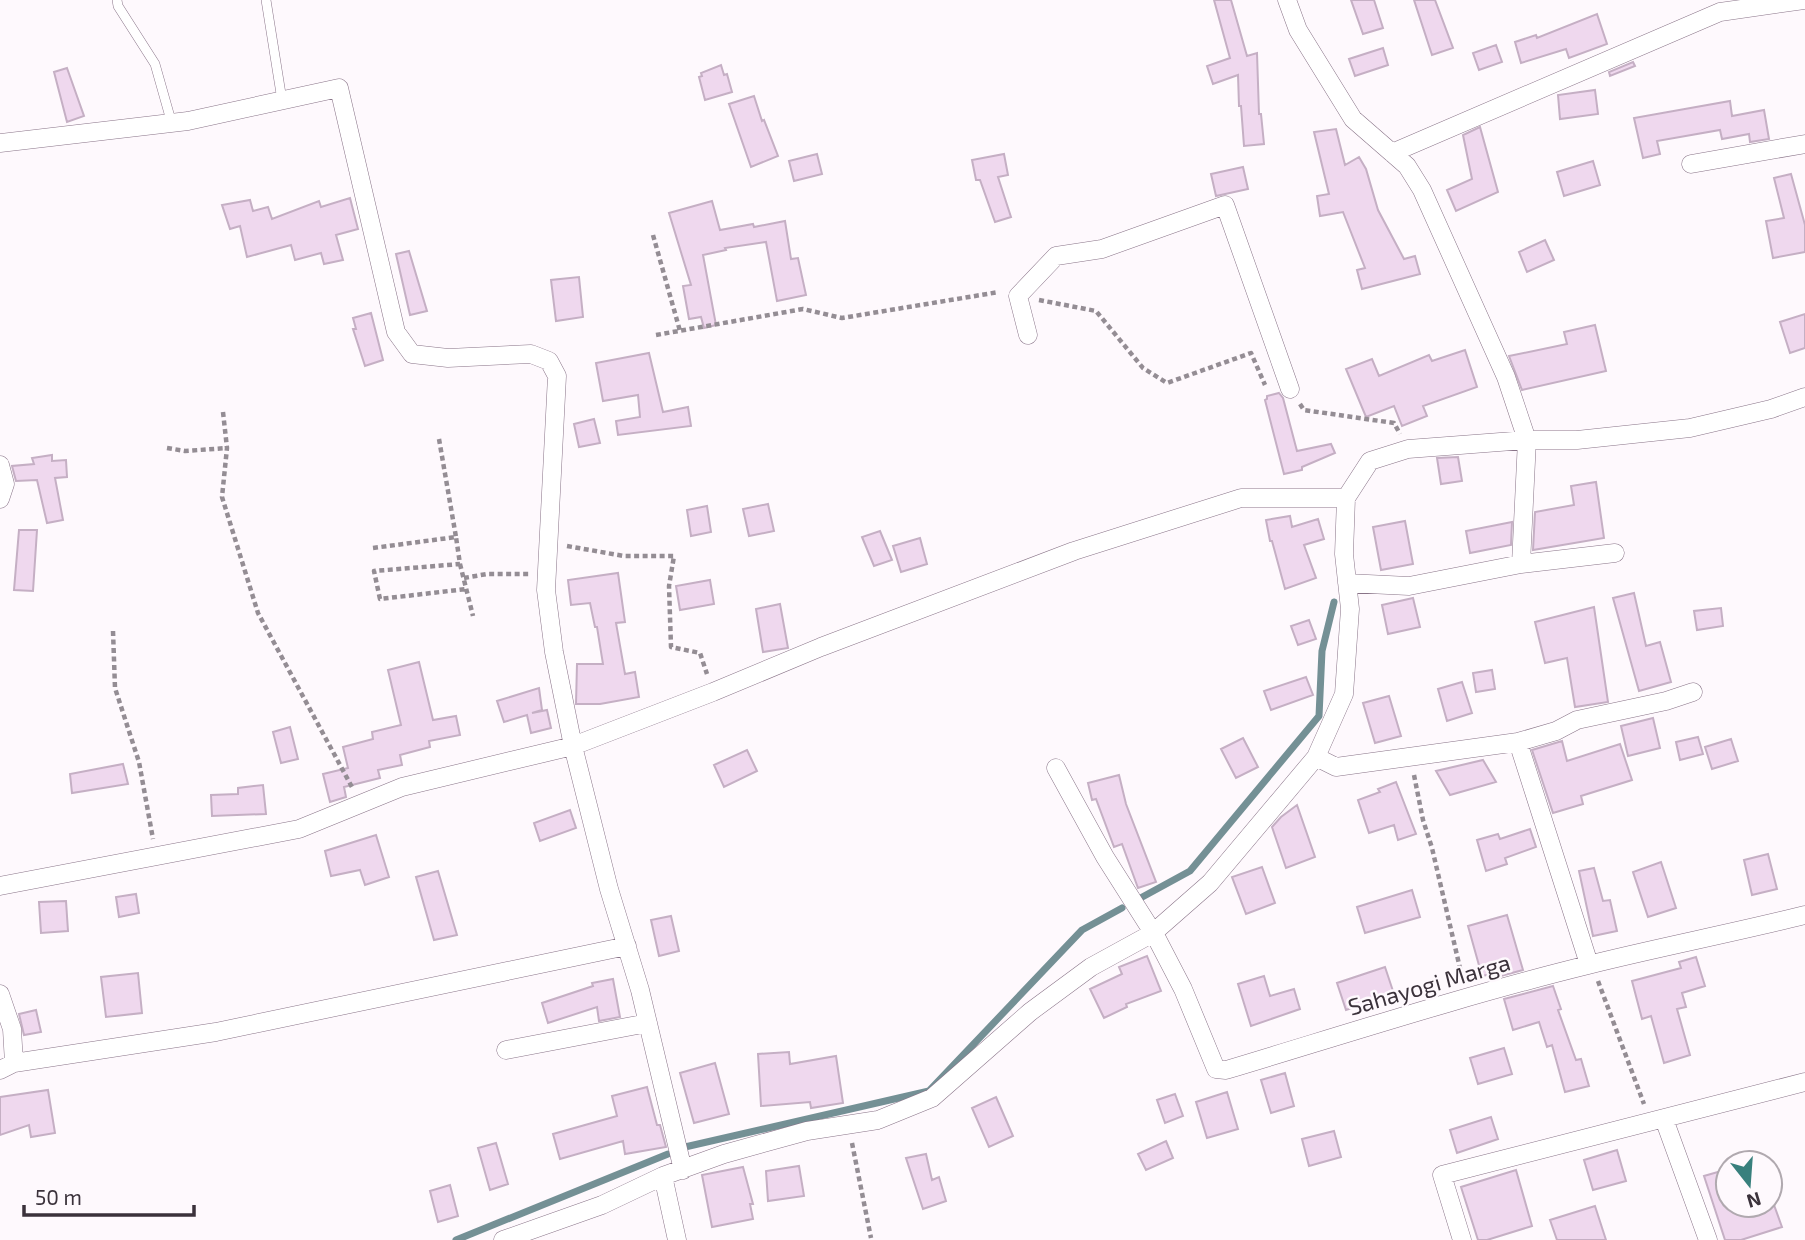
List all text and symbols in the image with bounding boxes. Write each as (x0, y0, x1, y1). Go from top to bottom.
street label: Sahayogi Marga (1345, 947, 1513, 1021)
north arrow (1714, 1149, 1784, 1219)
scale bar (24, 1174, 194, 1218)
text: 50 m (35, 1184, 82, 1209)
text: N (1744, 1188, 1764, 1214)

